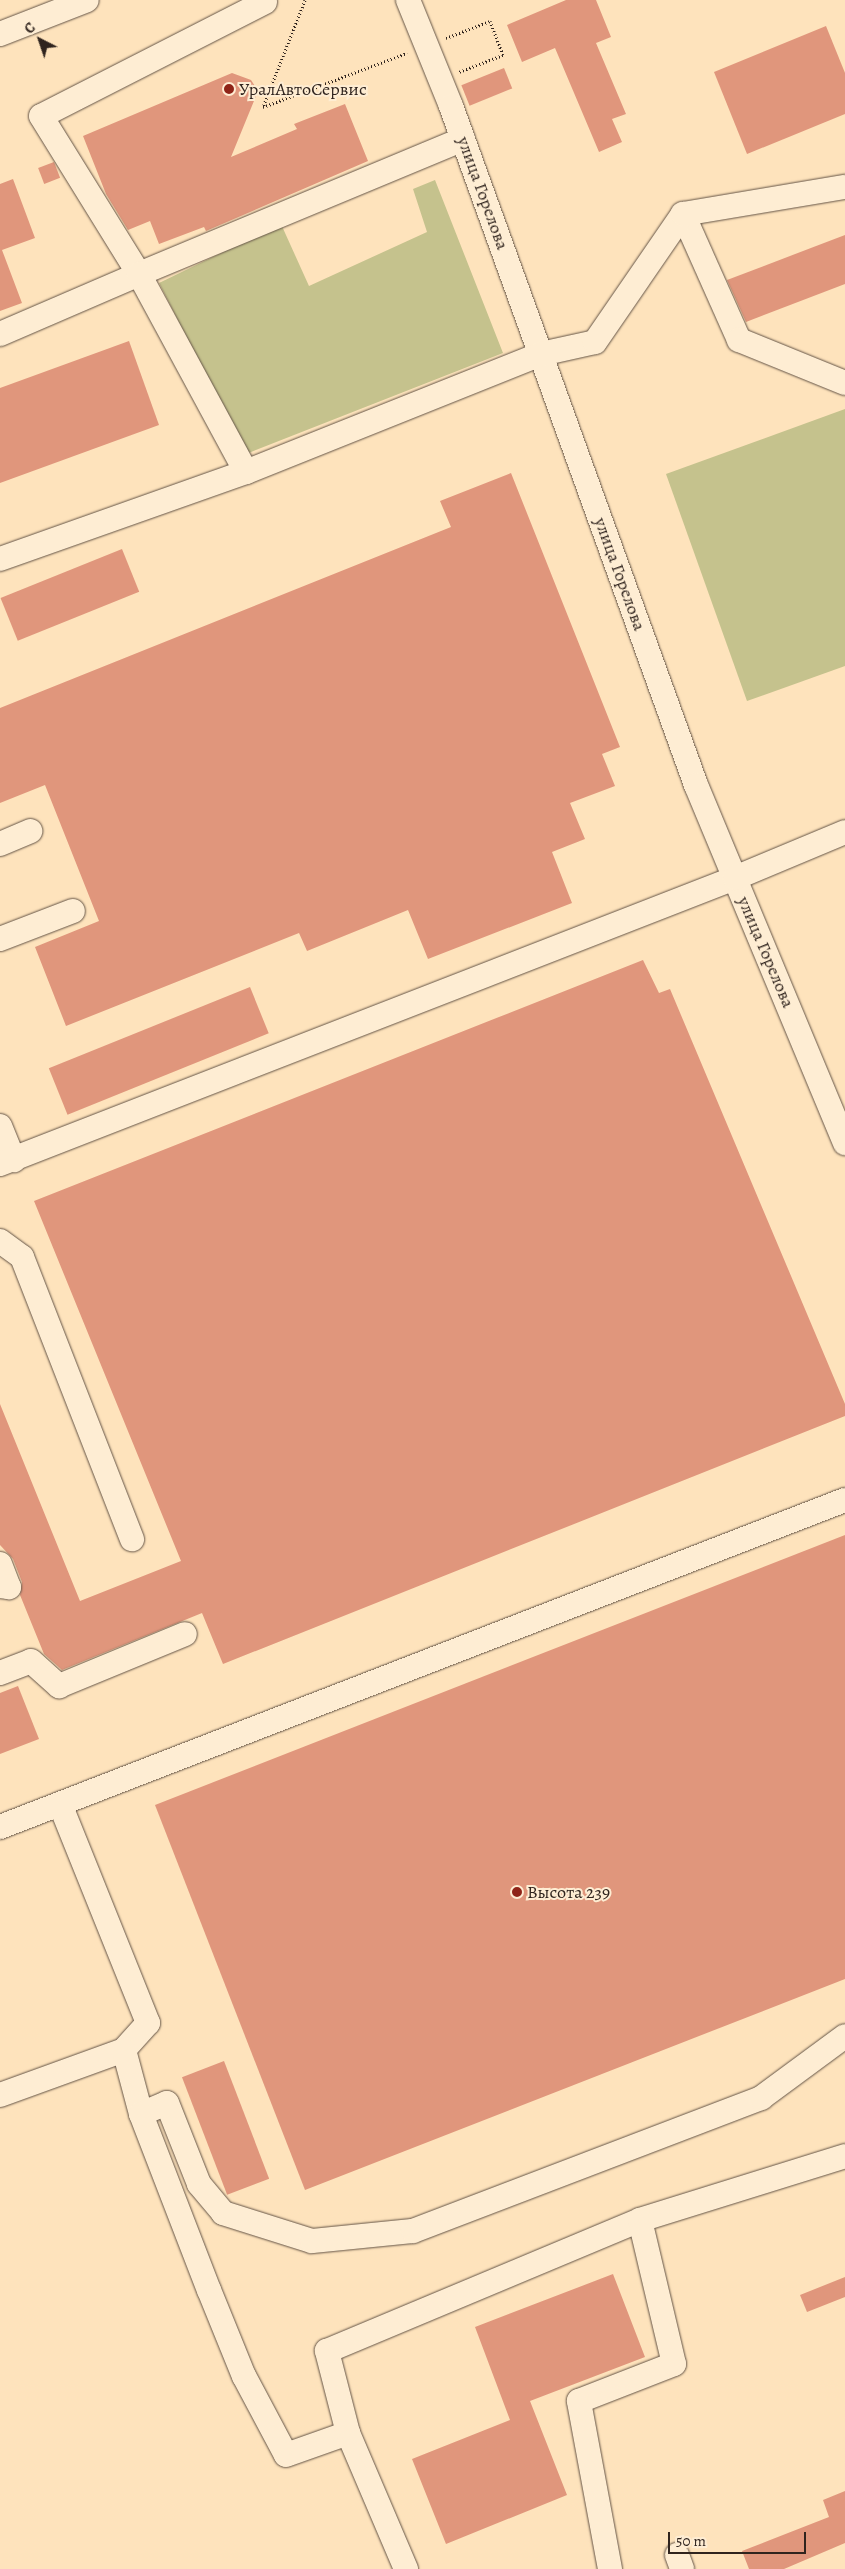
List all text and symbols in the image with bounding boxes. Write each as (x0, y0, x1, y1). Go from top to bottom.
north arrow (15, 15, 65, 65)
text: С (20, 18, 39, 38)
place label: УралАвтоСервис (239, 78, 367, 100)
marker: УралАвтоСервис (223, 83, 235, 95)
street label: улица Горелова (453, 133, 513, 253)
street label: улица Горелова (590, 514, 650, 634)
street label: улица Горелова (733, 893, 799, 1011)
place label: Высота 239 (527, 1881, 610, 1903)
marker: Высота 239 (511, 1886, 523, 1898)
scale bar (670, 2522, 808, 2554)
text: 50 m (676, 2531, 706, 2551)

